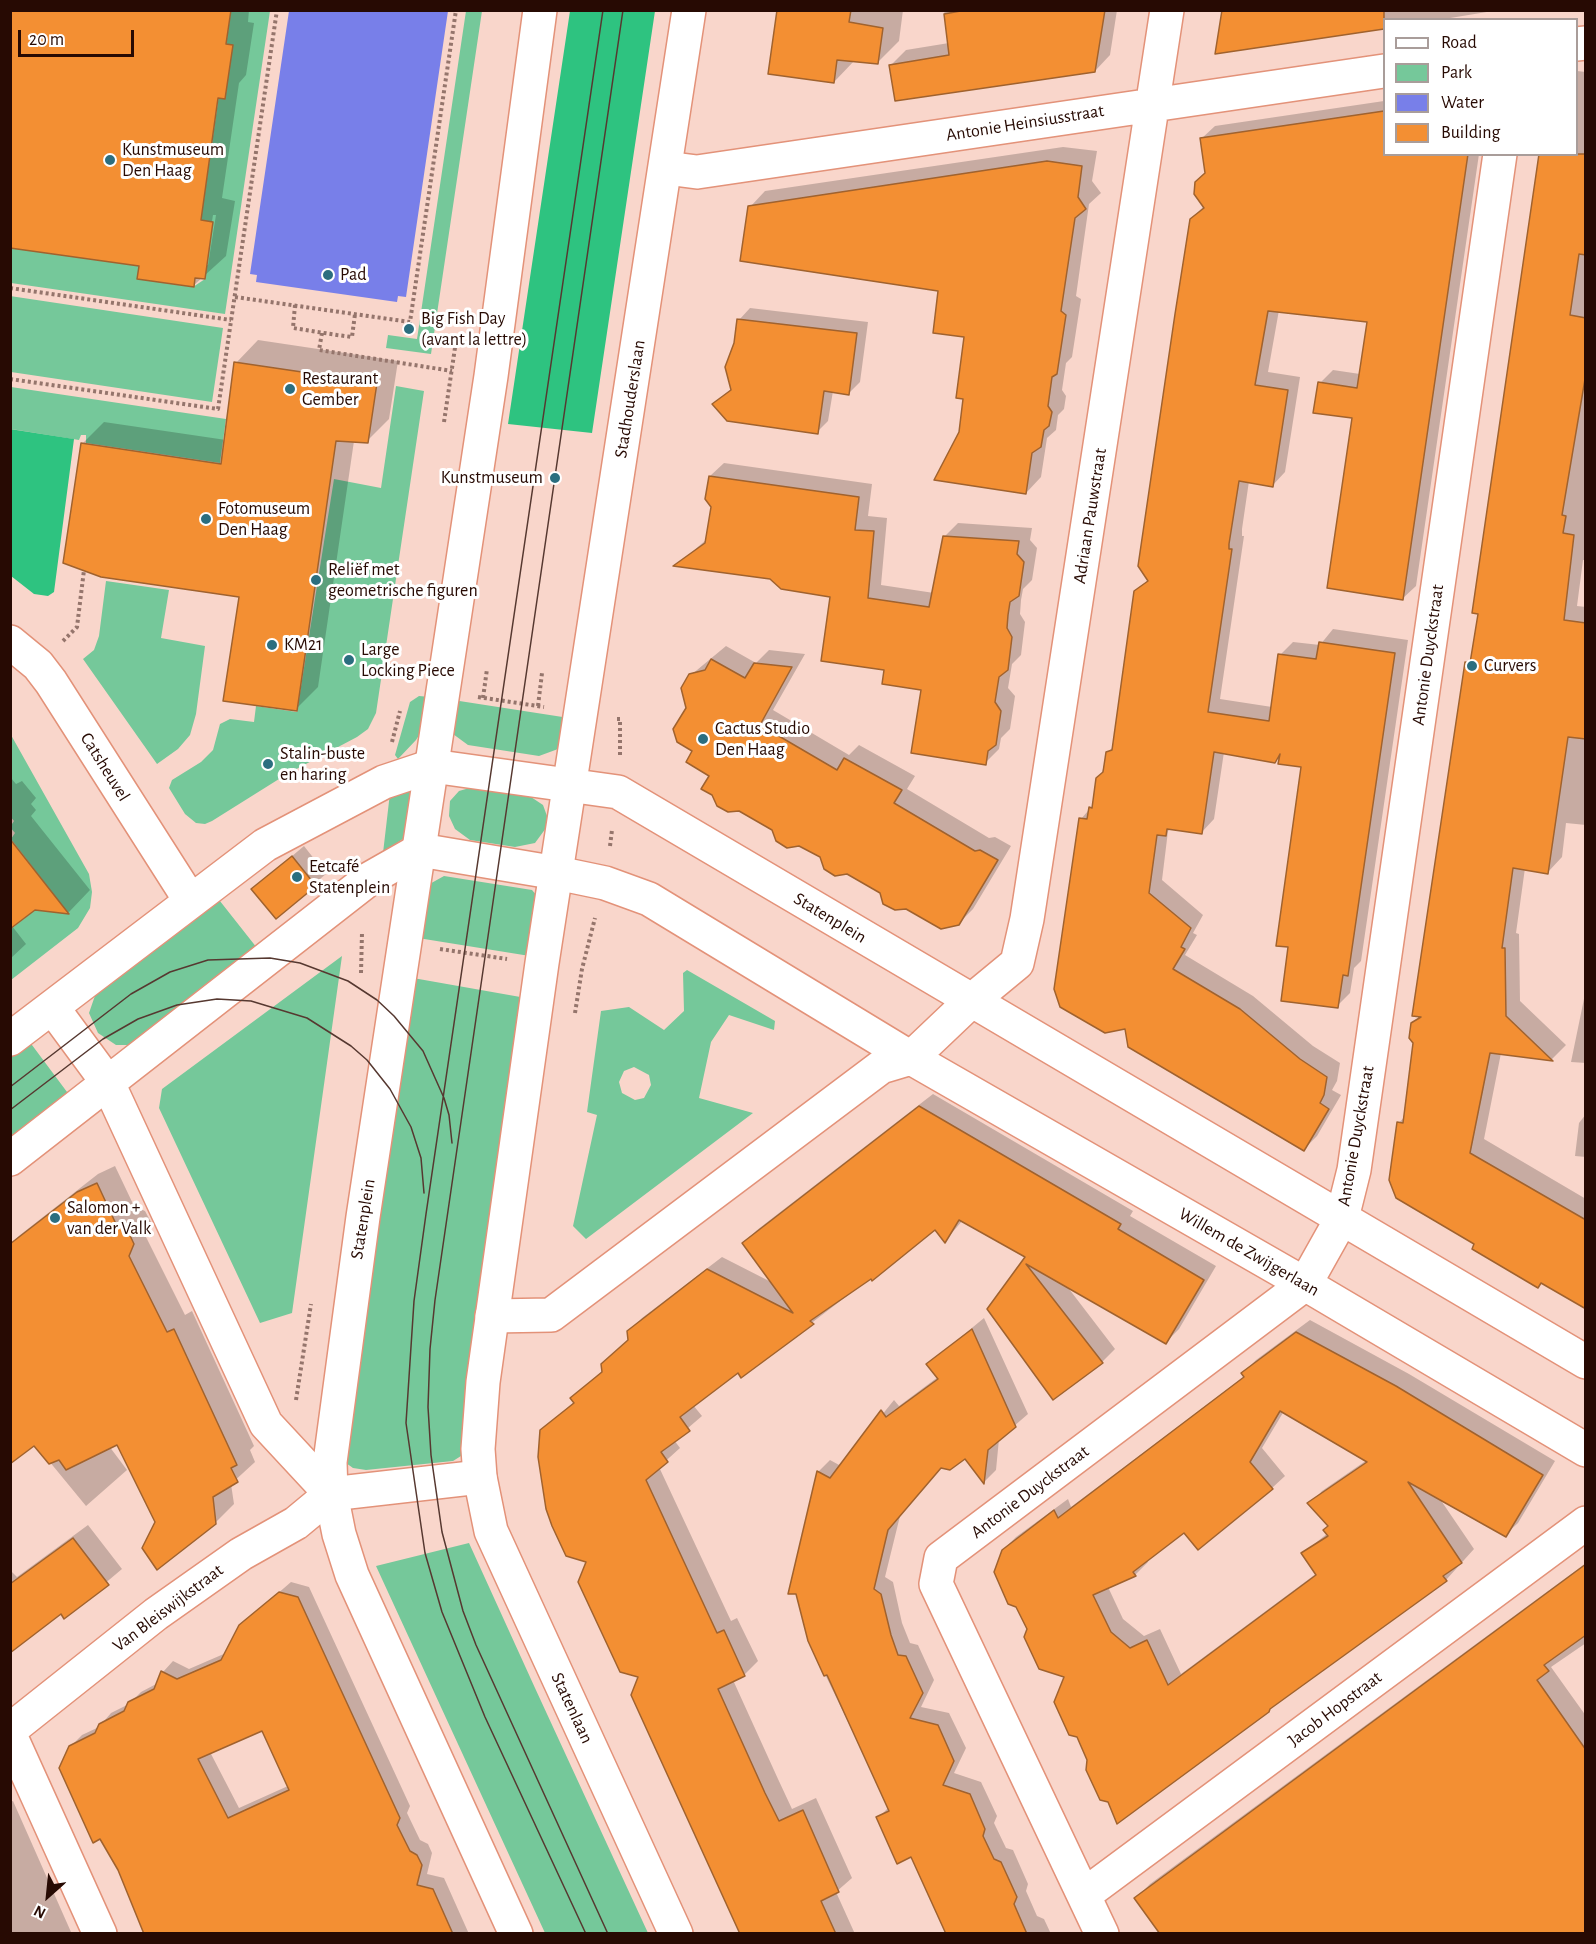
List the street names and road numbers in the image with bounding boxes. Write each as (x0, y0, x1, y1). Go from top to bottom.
street label: Antonie Heinsiusstraat (944, 100, 1106, 146)
street label: Stadhouderslaan (610, 338, 650, 460)
street label: Adriaan Pauwstraat (1069, 447, 1111, 585)
street label: Antonie Duyckstraat (1407, 583, 1449, 727)
street label: Catsheuvel (75, 729, 135, 805)
street label: Statenplein (790, 888, 870, 948)
street label: Antonie Duyckstraat (1333, 1064, 1379, 1208)
street label: Statenplein (346, 1177, 380, 1261)
street label: Willem de Zwijgerlaan (1175, 1203, 1323, 1301)
street label: Antonie Duyckstraat (967, 1441, 1093, 1543)
street label: Van Bleiswijkstraat (108, 1559, 228, 1657)
street label: Jacob Hopstraat (1284, 1667, 1386, 1751)
street label: Statenlaan (546, 1669, 598, 1747)

